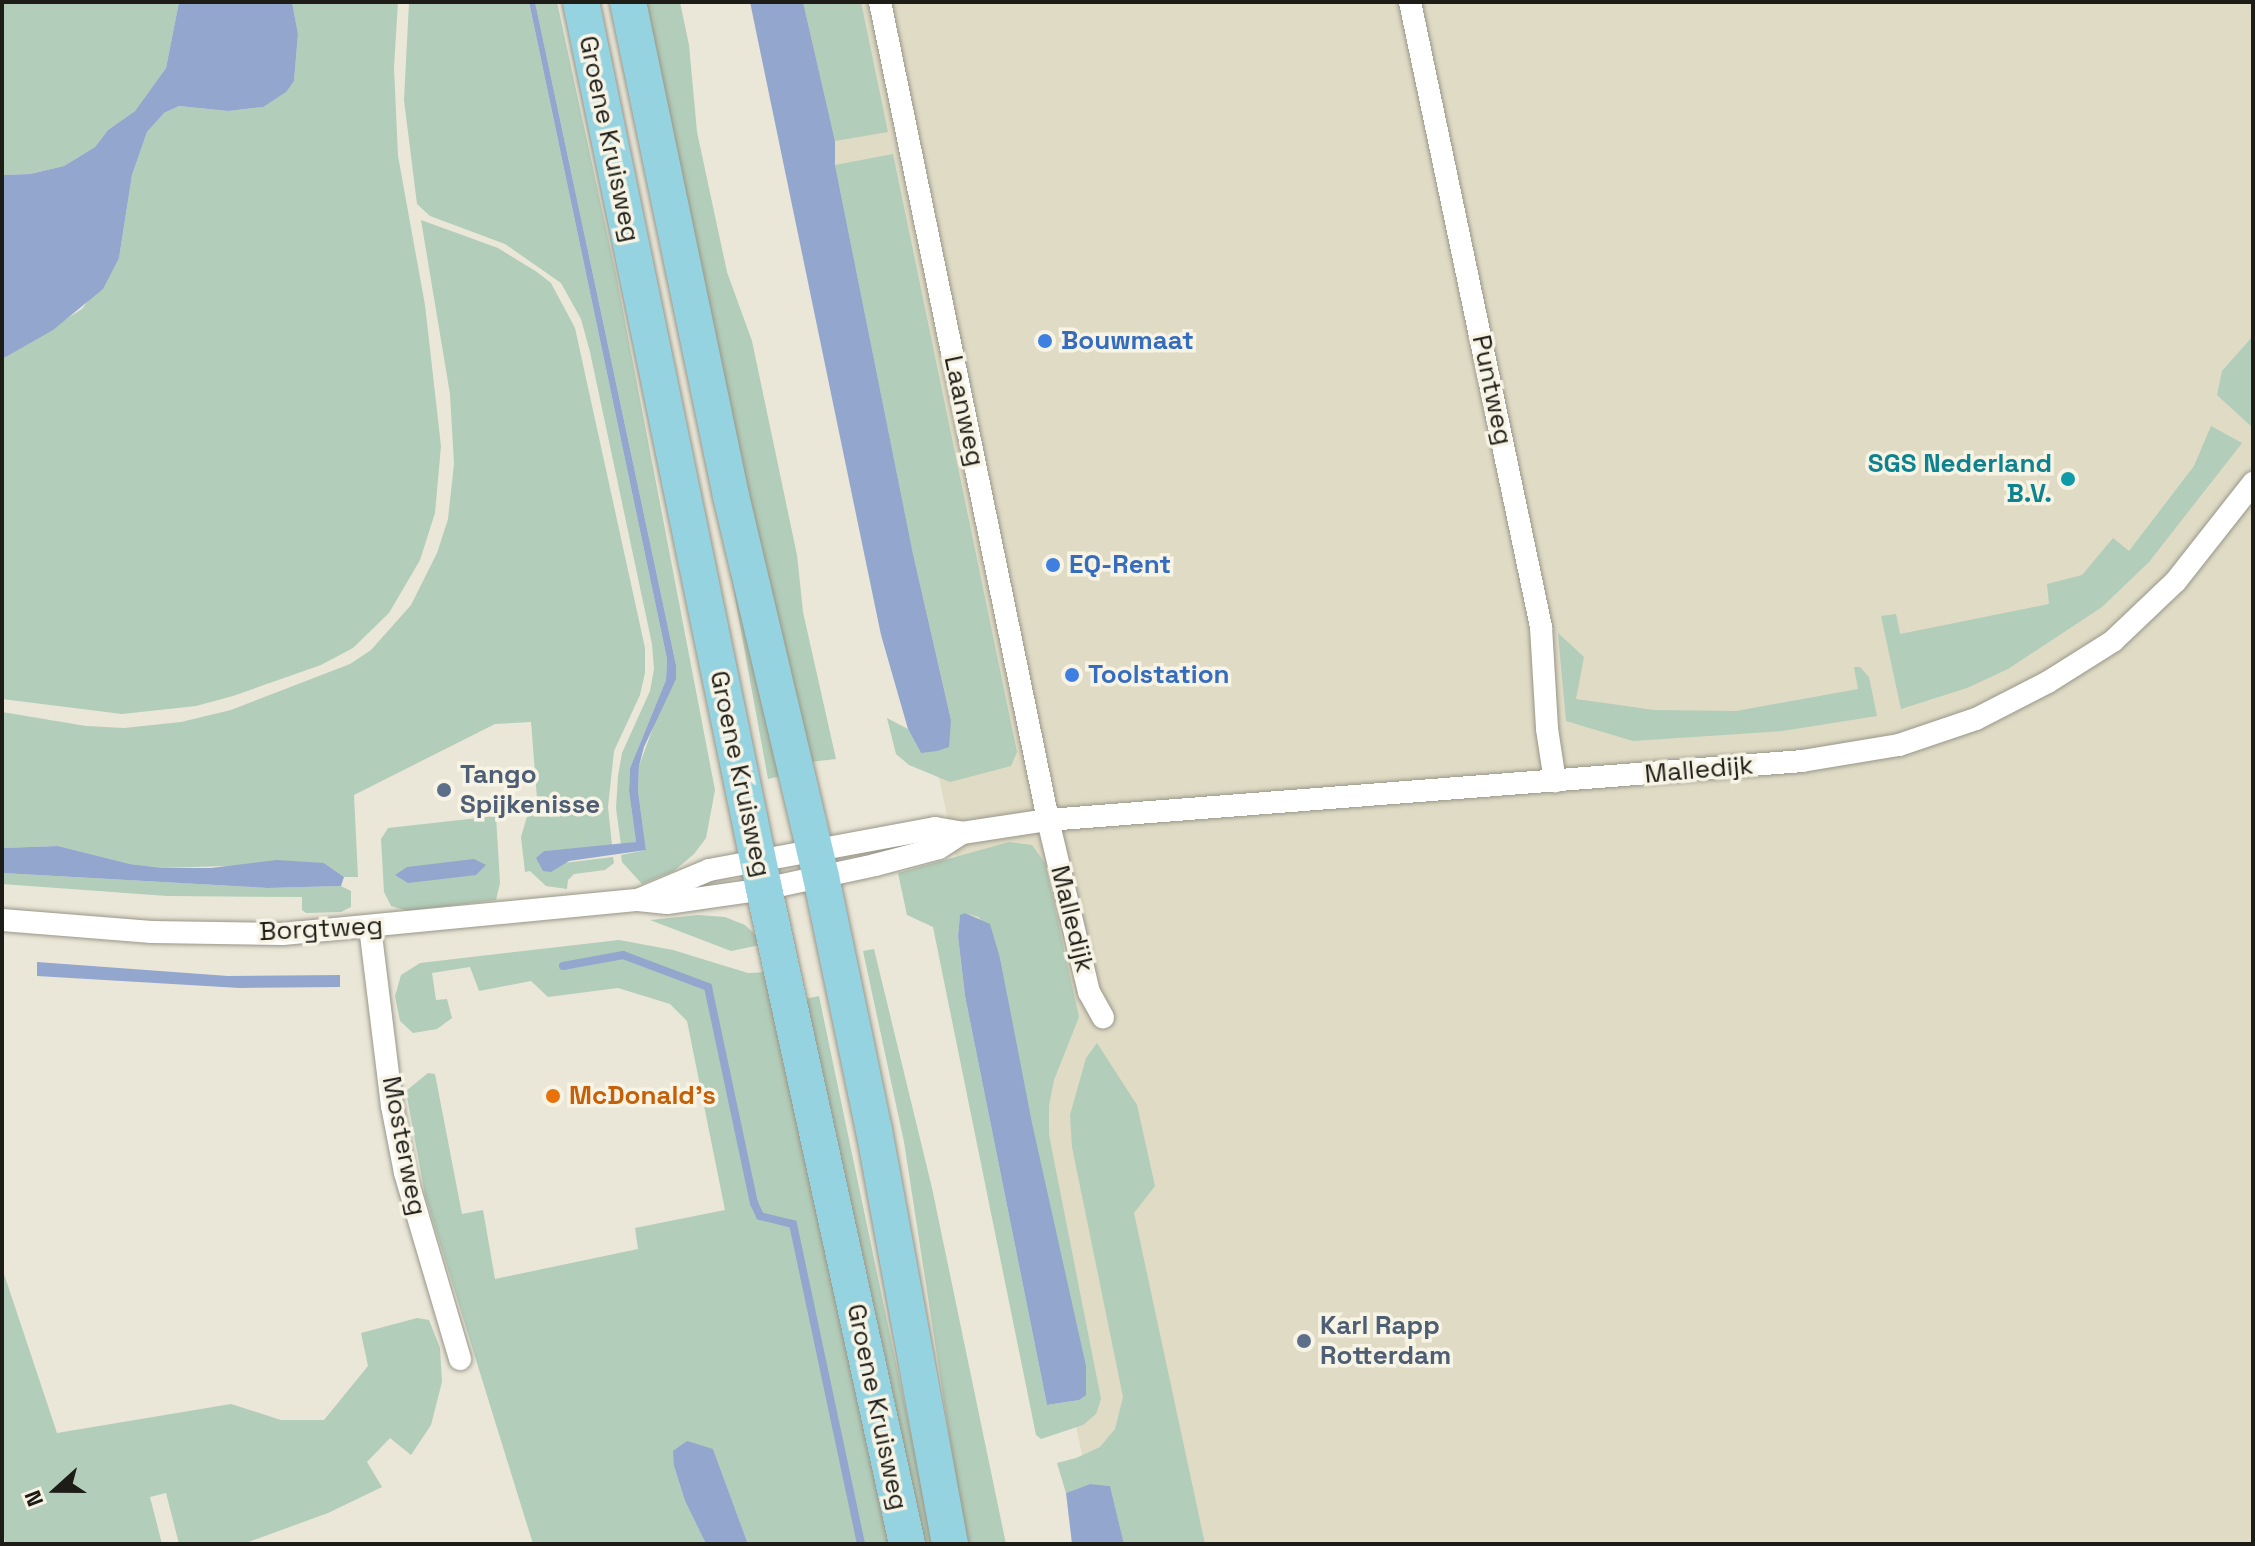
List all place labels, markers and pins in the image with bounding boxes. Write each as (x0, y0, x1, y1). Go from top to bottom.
place label: Bouwmaat (1061, 325, 1194, 357)
marker: Bouwmaat (1036, 332, 1054, 350)
place label: SGS Nederland B.V. (1868, 448, 2052, 510)
marker: SGS Nederland B.V. (2059, 470, 2077, 488)
place label: EQ-Rent (1069, 549, 1171, 581)
marker: EQ-Rent (1044, 556, 1062, 574)
place label: Toolstation (1088, 659, 1230, 691)
marker: Toolstation (1063, 666, 1081, 684)
place label: Tango Spijkenisse (460, 759, 600, 820)
marker: Tango Spijkenisse (435, 781, 453, 799)
place label: McDonald's (569, 1080, 716, 1112)
marker: McDonald's (544, 1087, 562, 1105)
place label: Karl Rapp Rotterdam (1320, 1310, 1451, 1372)
marker: Karl Rapp Rotterdam (1295, 1332, 1313, 1350)

